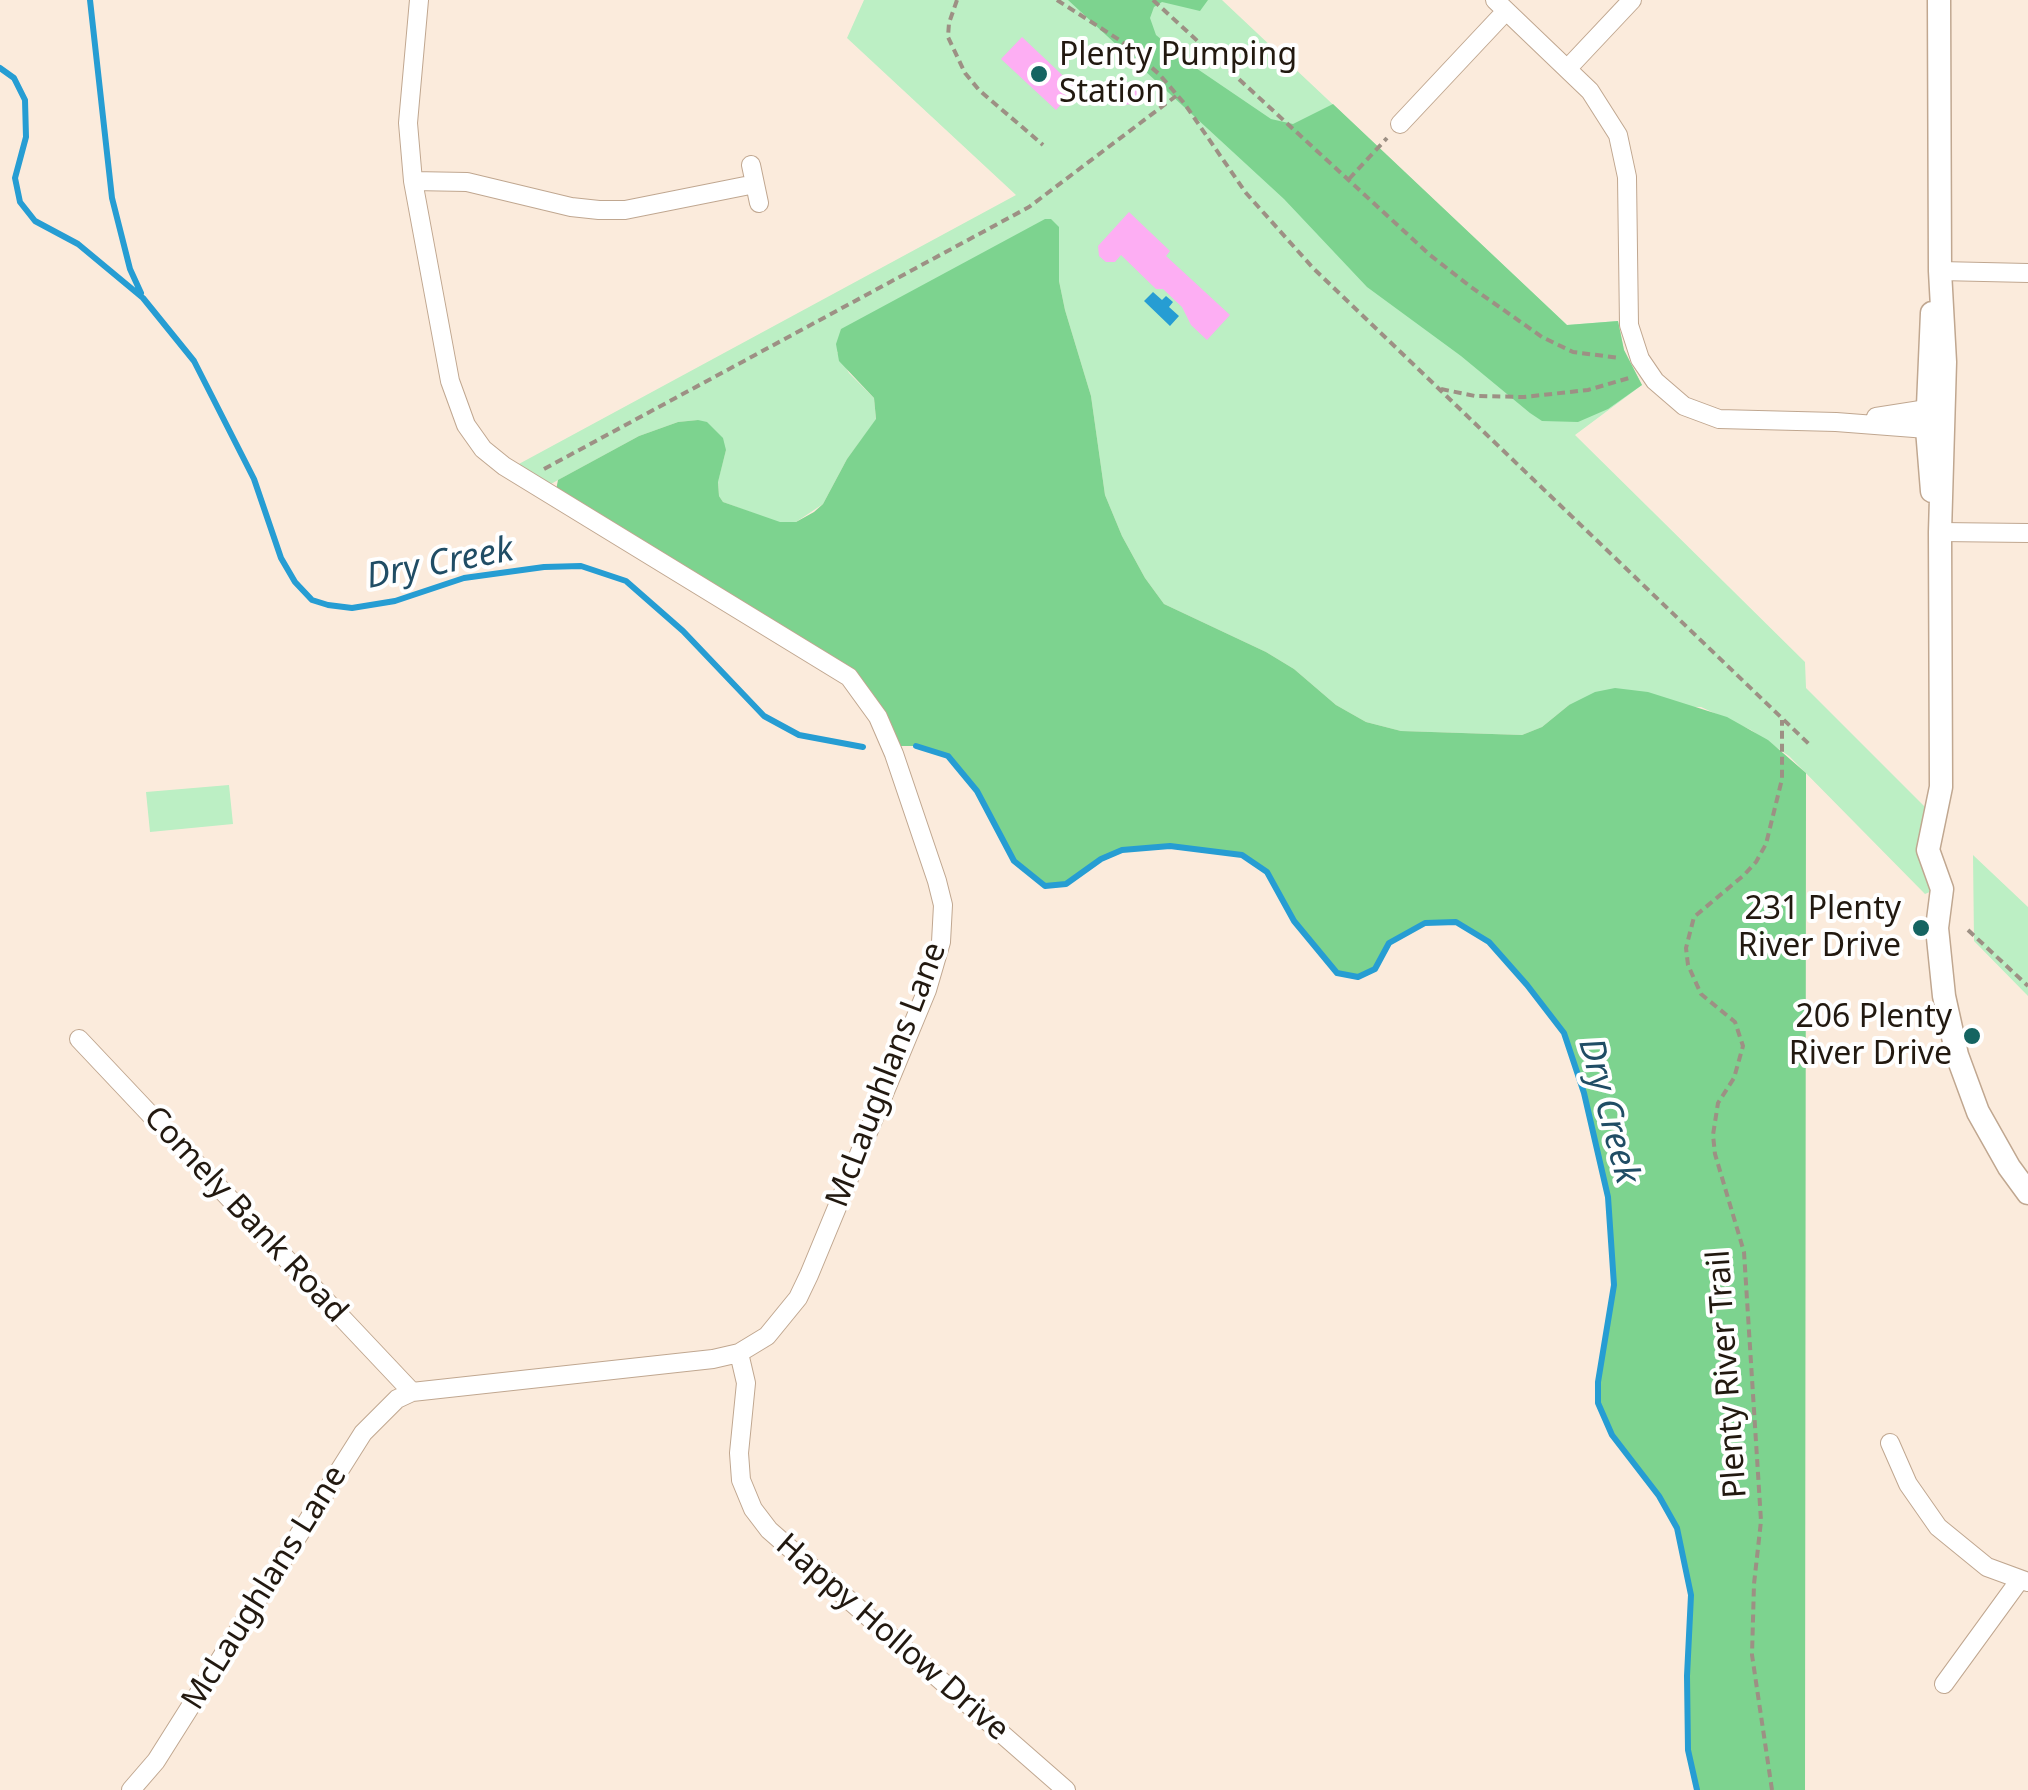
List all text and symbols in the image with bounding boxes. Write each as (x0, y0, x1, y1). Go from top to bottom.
place label: Plenty Pumping Station (1059, 37, 1297, 112)
marker: Plenty Pumping Station (1028, 63, 1050, 85)
water label: Dry Creek (363, 529, 517, 599)
place label: 231 Plenty River Drive (1738, 891, 1901, 966)
marker: 231 Plenty River Drive (1910, 917, 1932, 939)
street label: McLaughlans Lane (819, 937, 955, 1213)
place label: 206 Plenty River Drive (1789, 999, 1952, 1074)
marker: 206 Plenty River Drive (1961, 1025, 1983, 1047)
water label: Dry Creek (1568, 1034, 1648, 1188)
street label: Comely Bank Road (135, 1099, 355, 1331)
street label: Plenty River Trail (1700, 1249, 1756, 1499)
street label: McLaughlans Lane (174, 1459, 356, 1717)
street label: Happy Hollow Drive (768, 1526, 1016, 1750)

